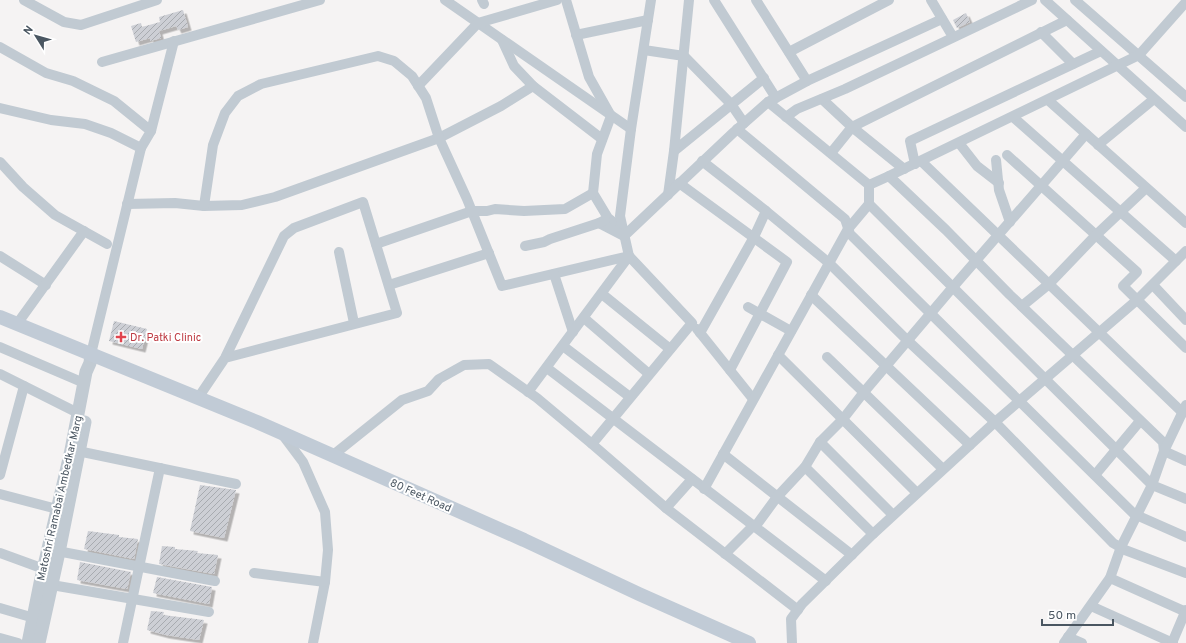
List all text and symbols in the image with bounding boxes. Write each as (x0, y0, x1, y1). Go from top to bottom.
north arrow (16, 16, 56, 56)
text: N (21, 23, 37, 38)
marker: Dr. Patki Clinic (115, 331, 127, 343)
place label: Dr. Patki Clinic (130, 331, 201, 345)
street label: Matoshri Ramabai Ambedkar Marg (34, 414, 86, 582)
street label: 80 Feet Road (388, 476, 453, 516)
scale bar (1042, 601, 1113, 627)
text: 50 m (1048, 608, 1076, 624)

